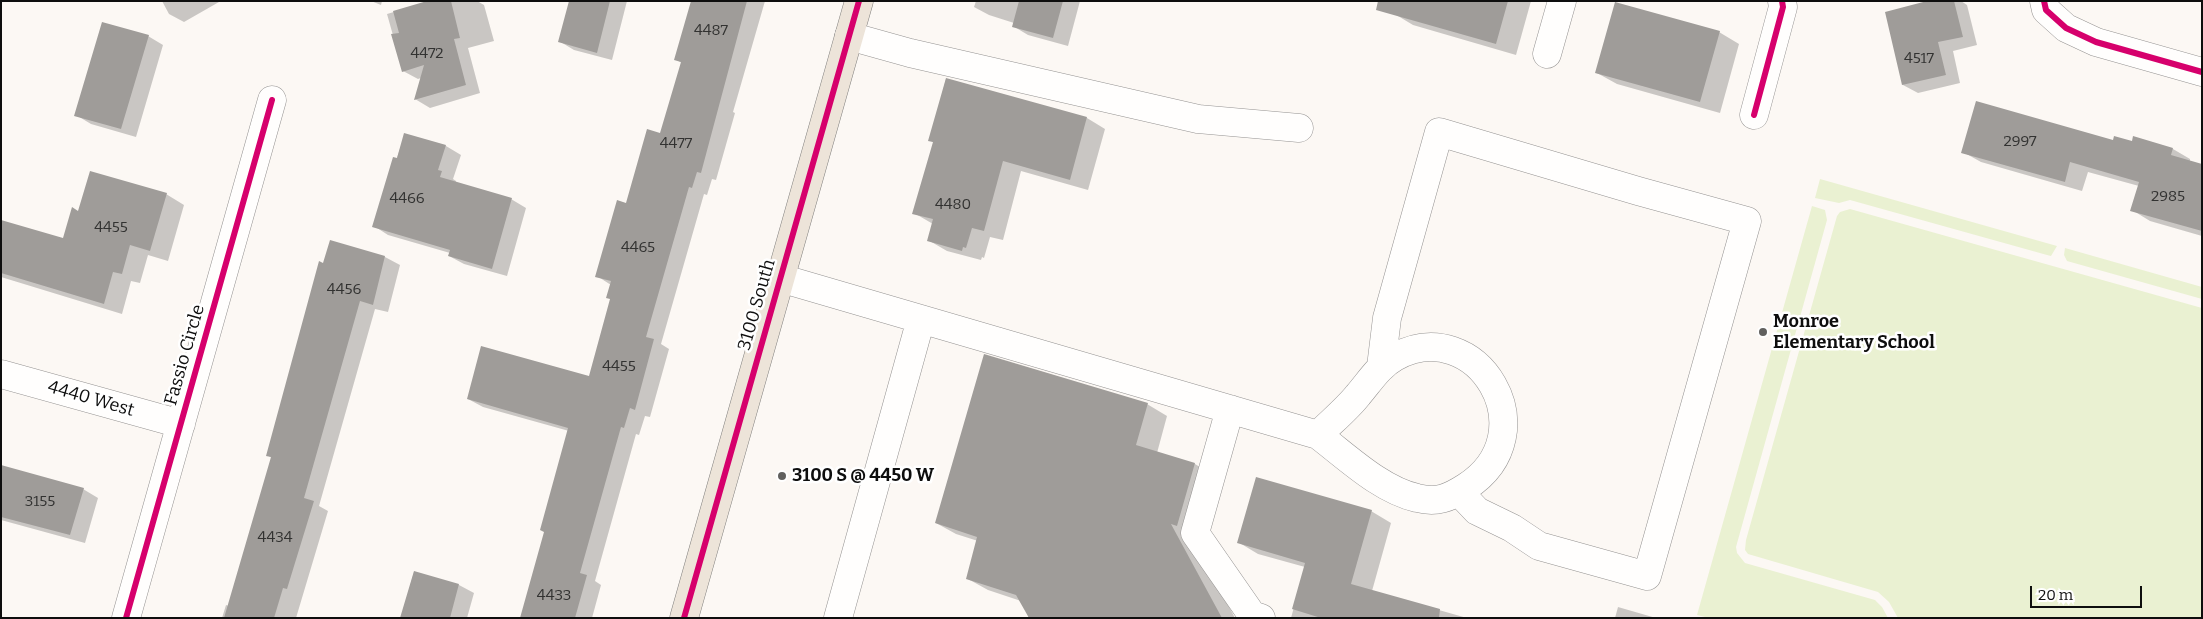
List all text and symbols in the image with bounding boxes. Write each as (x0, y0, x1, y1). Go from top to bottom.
house number: 4487 (694, 22, 728, 40)
house number: 4472 (411, 45, 443, 63)
house number: 4517 (1904, 50, 1934, 68)
house number: 2997 (2003, 133, 2037, 151)
house number: 4477 (660, 135, 692, 153)
house number: 2985 (2151, 188, 2185, 206)
house number: 4466 (389, 190, 425, 208)
house number: 4480 (935, 196, 971, 214)
house number: 4455 (94, 219, 128, 237)
house number: 4465 (621, 239, 655, 257)
street label: 3100 South (734, 257, 780, 353)
house number: 4456 (327, 281, 361, 299)
street label: Fassio Circle (160, 302, 210, 408)
place label: Monroe Elementary School (1773, 311, 1935, 354)
marker: Monroe Elementary School (1757, 326, 1769, 338)
house number: 4455 (602, 358, 636, 376)
street label: 4440 West (45, 376, 137, 422)
place label: 3100 S @ 4450 W (792, 465, 934, 487)
marker: 3100 S @ 4450 W (776, 470, 788, 482)
house number: 3155 (25, 493, 55, 511)
house number: 4434 (258, 529, 292, 547)
scale bar (2033, 576, 2146, 608)
text: 20 m (2038, 586, 2073, 604)
house number: 4433 (537, 587, 571, 605)

